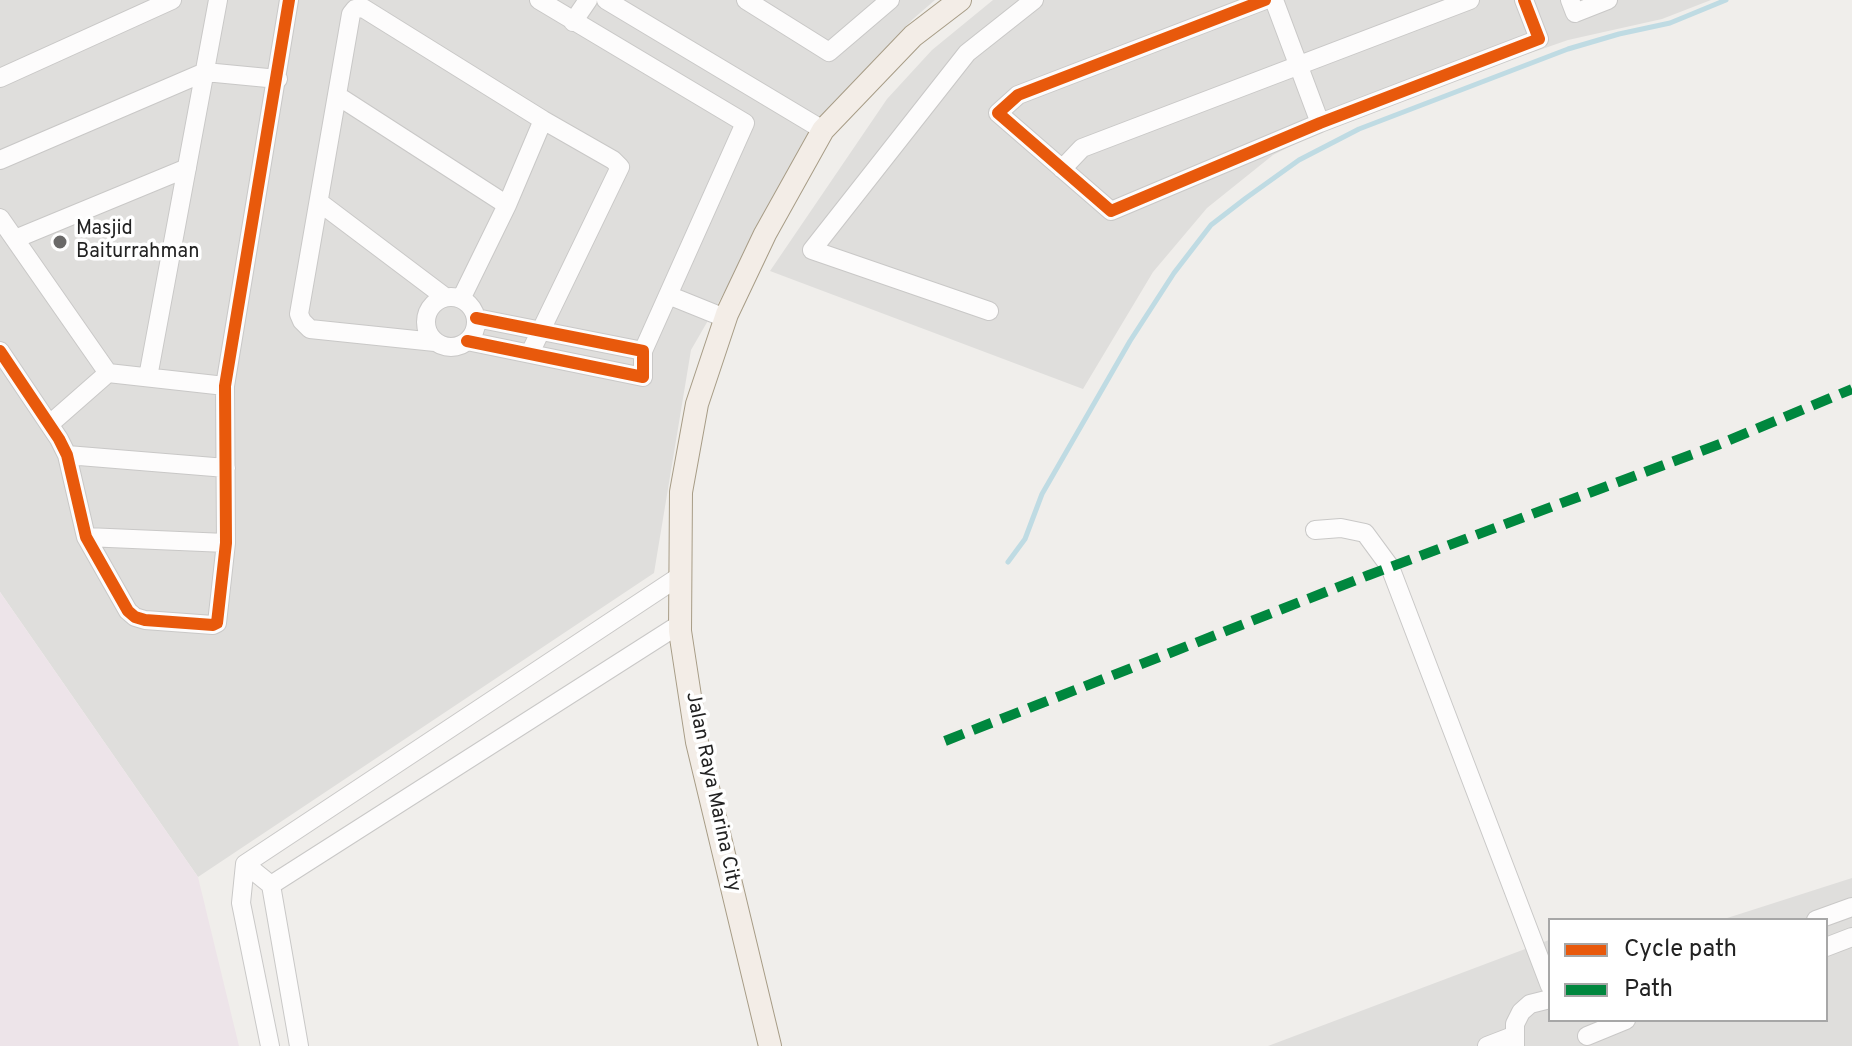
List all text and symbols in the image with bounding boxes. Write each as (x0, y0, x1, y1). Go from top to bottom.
place label: Masjid Baiturrahman (76, 218, 200, 265)
marker: Masjid Baiturrahman (51, 233, 69, 251)
street label: Jalan Raya Marina City (679, 690, 745, 894)
legend (1548, 918, 1828, 1022)
text: Cycle path (1624, 935, 1737, 965)
text: Path (1624, 975, 1673, 1005)

